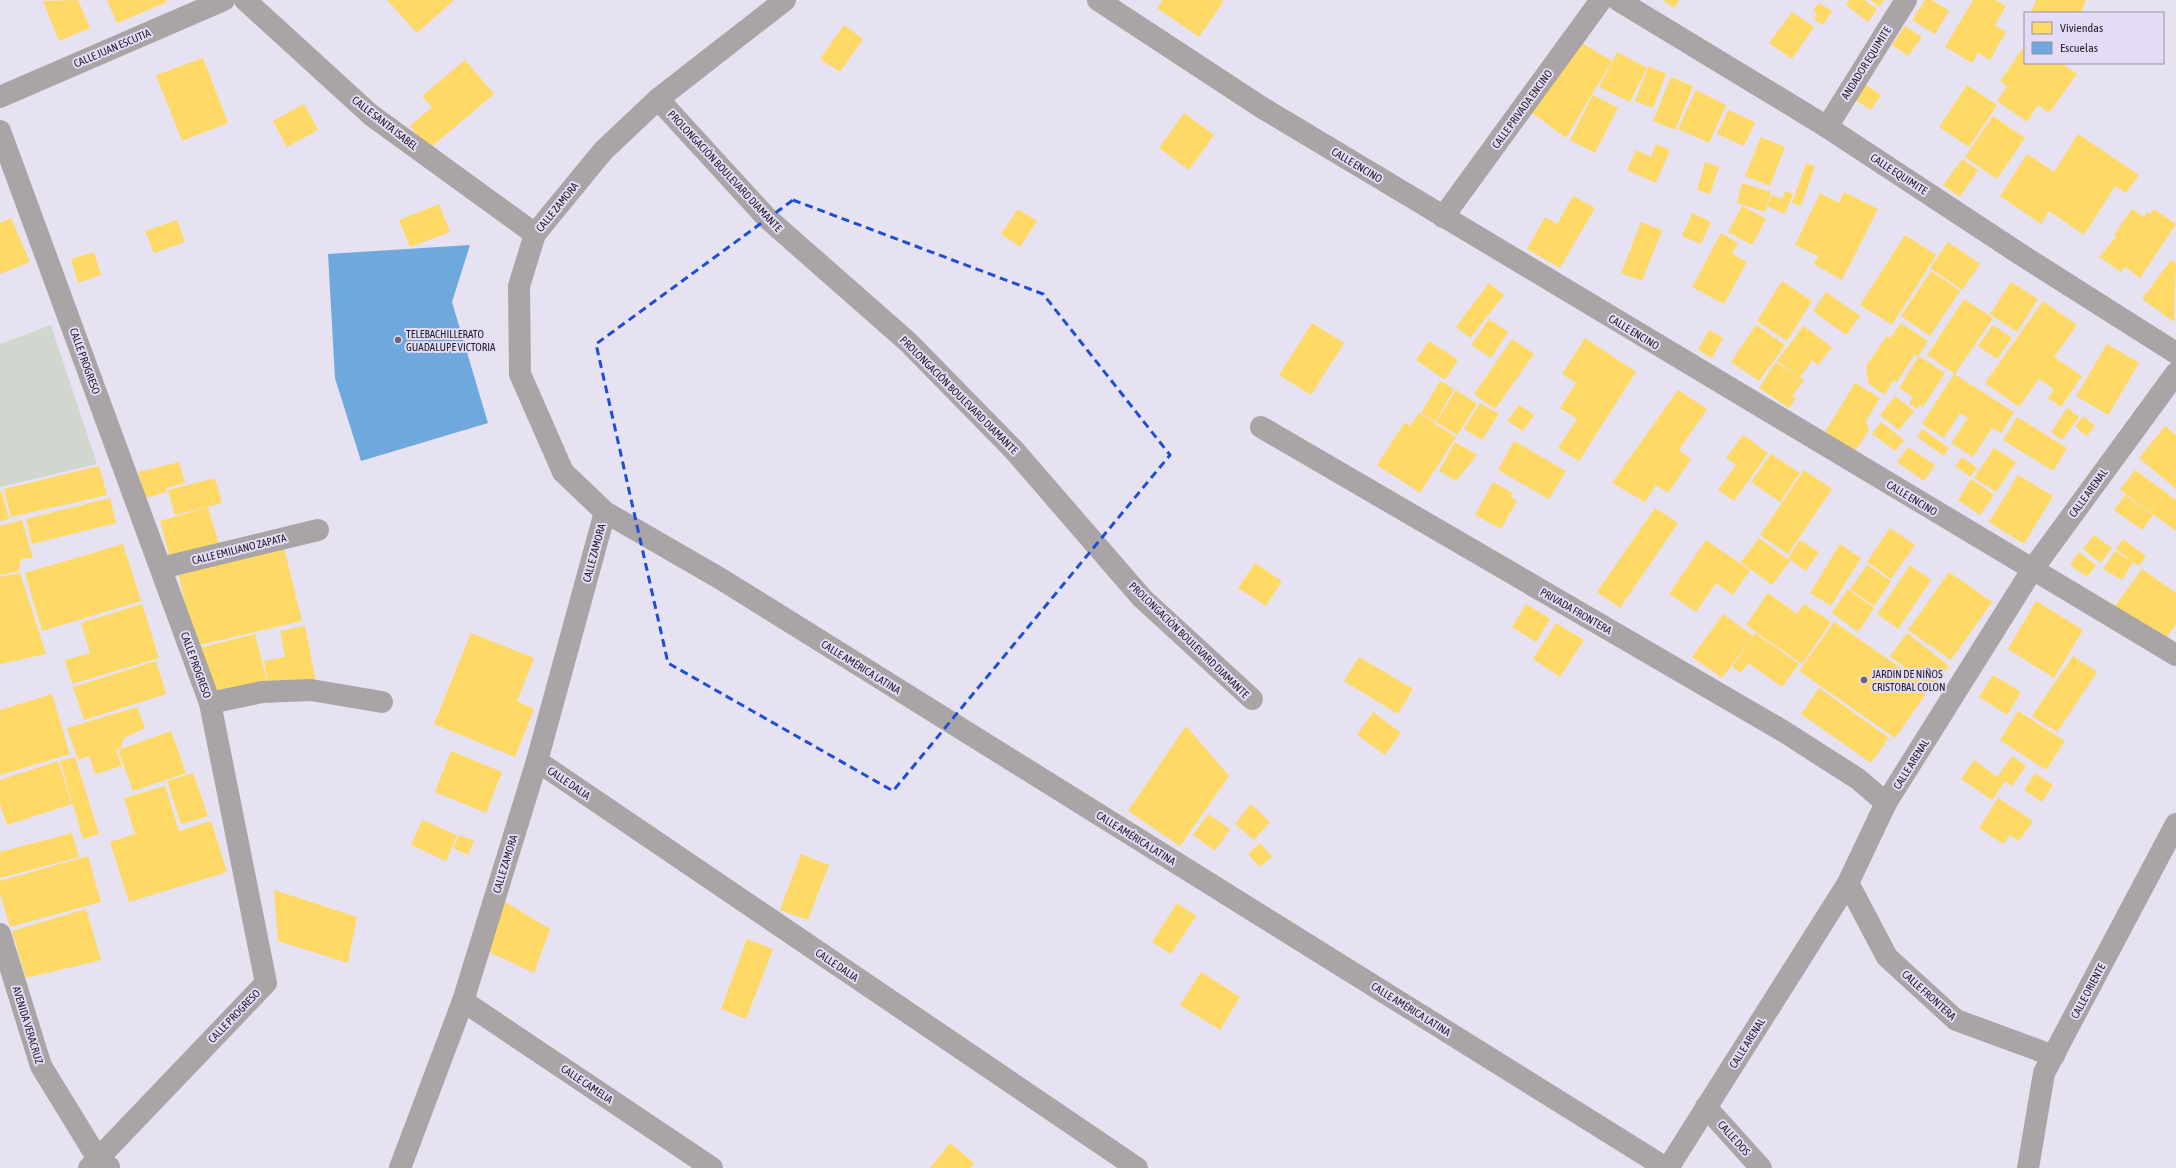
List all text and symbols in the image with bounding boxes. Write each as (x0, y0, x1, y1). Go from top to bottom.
legend (2024, 12, 2164, 64)
text: Viviendas (2060, 21, 2103, 35)
street label: ANDADOR EQUIMITE (1839, 24, 1893, 101)
street label: CALLE JUAN ESCUTIA (72, 26, 153, 70)
text: Escuelas (2060, 41, 2098, 55)
street label: CALLE PRIVADA ENCINO (1489, 67, 1555, 151)
street label: CALLE SANTA ISABEL (350, 94, 421, 153)
street label: PROLONGACIÓN BOULEVARD DIAMANTE (666, 108, 785, 234)
street label: CALLE ENCINO (1330, 145, 1384, 185)
street label: CALLE EQUIMITE (1868, 151, 1930, 197)
street label: CALLE ZAMORA (533, 179, 581, 234)
street label: CALLE ENCINO (1607, 312, 1661, 352)
street label: CALLE PROGRESO (68, 326, 102, 396)
place label: TELEBACHILLERATO GUADALUPE VICTORIA (406, 328, 496, 353)
street label: PROLONGACIÓN BOULEVARD DIAMANTE (898, 334, 1021, 457)
marker: TELEBACHILLERATO GUADALUPE VICTORIA (393, 335, 403, 345)
street label: CALLE ARENAL (2066, 466, 2110, 519)
street label: CALLE ENCINO (1885, 478, 1939, 518)
street label: CALLE ZAMORA (580, 522, 608, 584)
street label: CALLE EMILIANO ZAPATA (191, 531, 288, 567)
street label: PROLONGACIÓN BOULEVARD DIAMANTE (1127, 580, 1251, 701)
street label: PRIVADA FRONTERA (1538, 586, 1614, 637)
street label: CALLE PROGRESO (179, 630, 213, 700)
street label: CALLE AMÉRICA LATINA (819, 638, 903, 697)
place label: JARDIN DE NIÑOS CRISTOBAL COLON (1872, 668, 1945, 693)
marker: JARDIN DE NIÑOS CRISTOBAL COLON (1859, 675, 1869, 685)
street label: CALLE ARENAL (1891, 736, 1932, 791)
street label: CALLE DALIA (545, 764, 593, 802)
street label: CALLE AMÉRICA LATINA (1094, 809, 1178, 868)
street label: CALLE ZAMORA (490, 833, 520, 894)
street label: CALLE DALIA (813, 946, 861, 984)
street label: CALLE ORIENTE (2069, 961, 2108, 1021)
street label: CALLE FRONTERA (1900, 968, 1959, 1023)
street label: CALLE AMÉRICA LATINA (1369, 980, 1453, 1039)
street label: AVENIDA VERACRUZ (10, 985, 46, 1065)
street label: CALLE PROGRESO (206, 987, 262, 1045)
street label: CALLE ARENAL (1727, 1015, 1768, 1070)
street label: CALLE CAMELIA (559, 1062, 616, 1106)
street label: CALLE DOS (1715, 1118, 1753, 1158)

